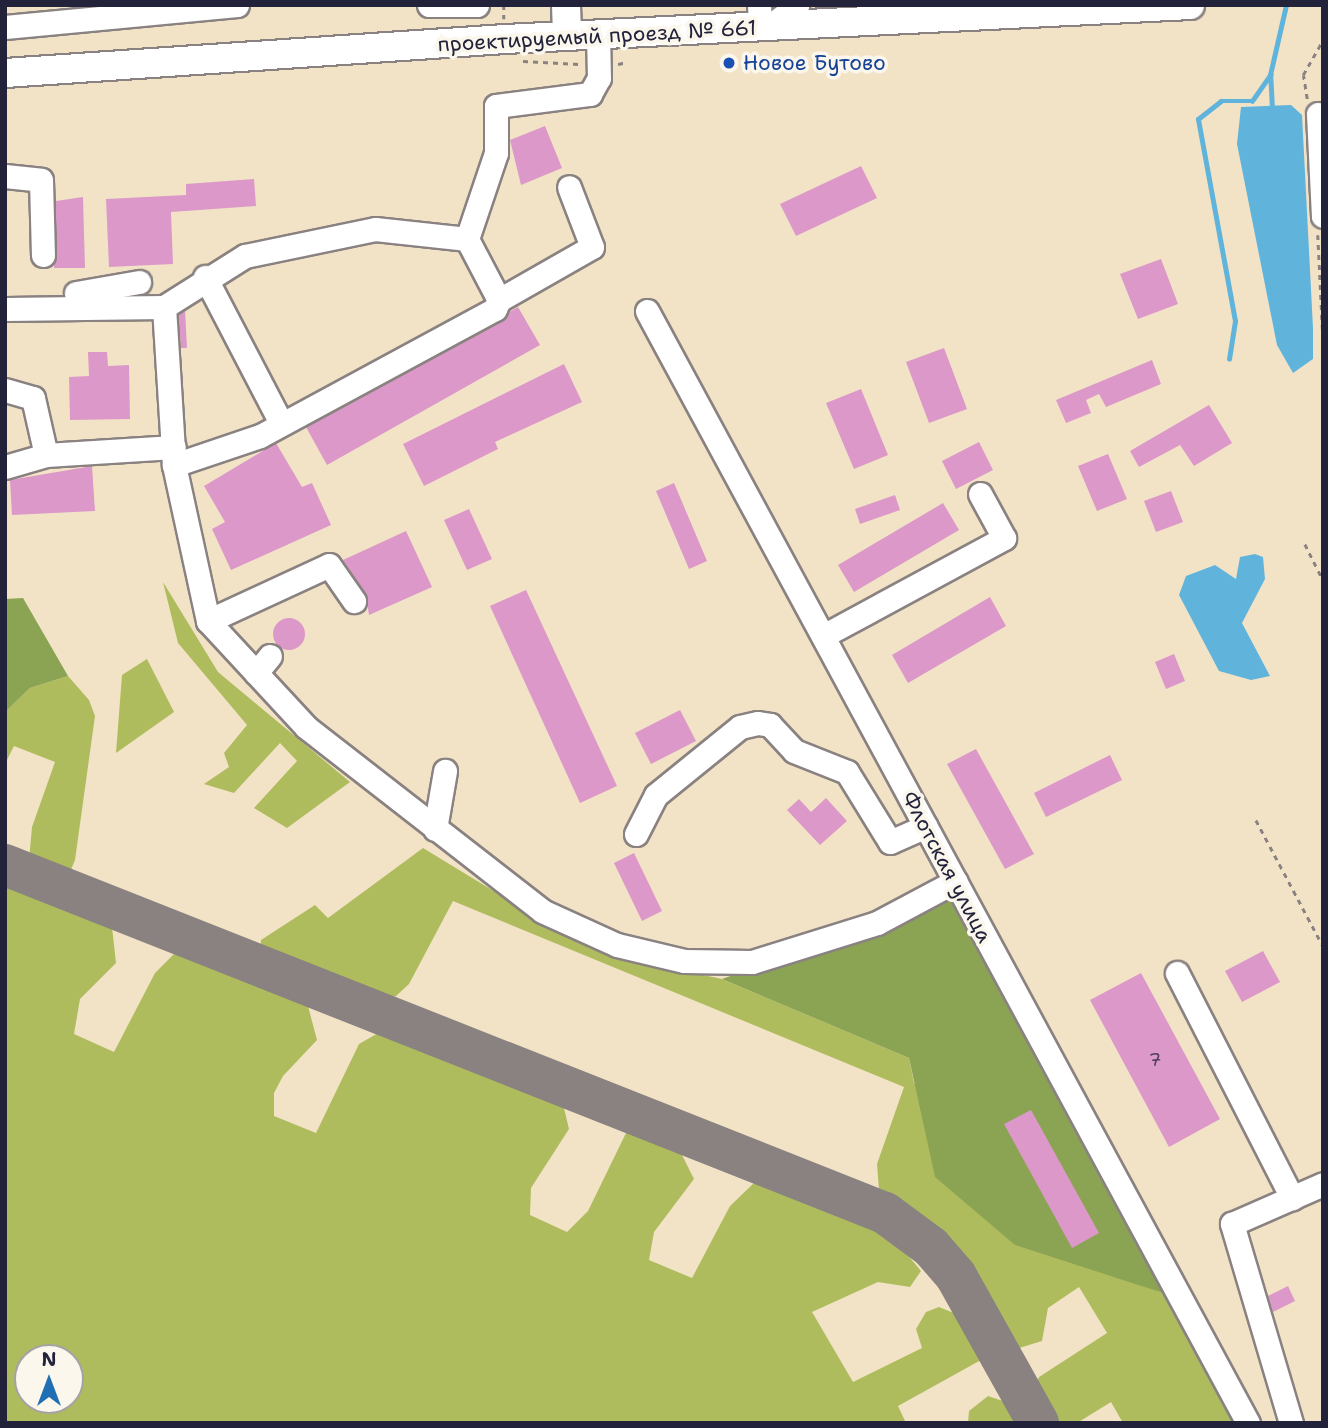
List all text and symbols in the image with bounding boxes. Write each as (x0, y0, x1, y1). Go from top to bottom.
street label: проектируемый проезд № 661 (437, 15, 757, 57)
place label: Новое Бутово (743, 50, 886, 76)
marker: Новое Бутово (721, 55, 737, 71)
street label: Флотская улица (897, 787, 997, 947)
house number: 7 (1149, 1049, 1161, 1071)
north arrow (14, 1344, 84, 1414)
text: N (41, 1347, 57, 1372)

